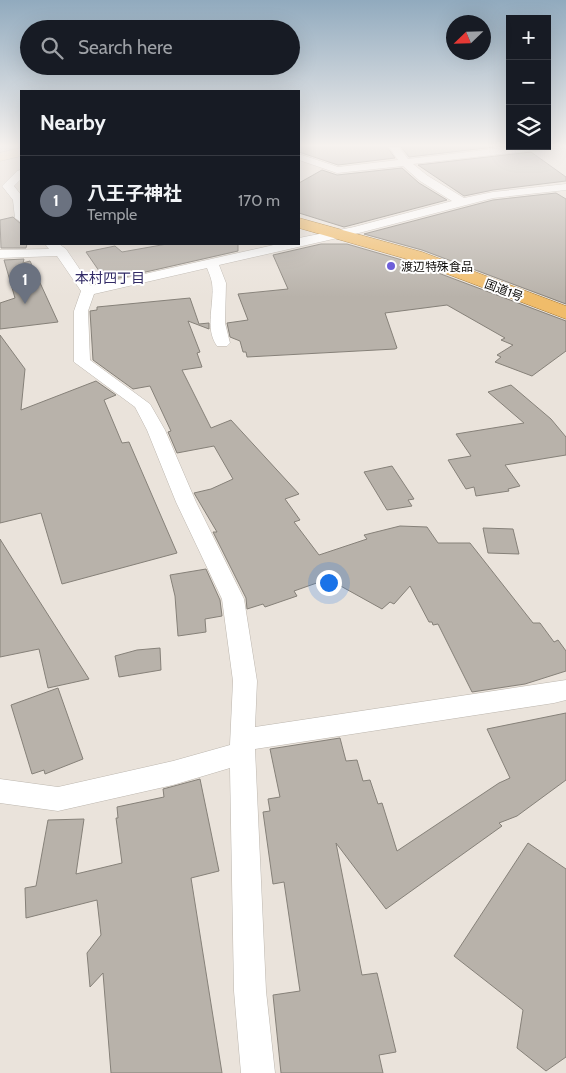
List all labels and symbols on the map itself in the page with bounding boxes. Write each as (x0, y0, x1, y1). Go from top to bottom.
north arrow (446, 15, 491, 60)
place label: 渡辺特殊食品 (401, 259, 473, 274)
marker: 渡辺特殊食品 (385, 260, 397, 272)
pin: 1 (9, 263, 41, 304)
district label: 本村四丁目 (75, 269, 145, 287)
street label: 国道1号 (483, 276, 525, 304)
your location (316, 570, 342, 596)

